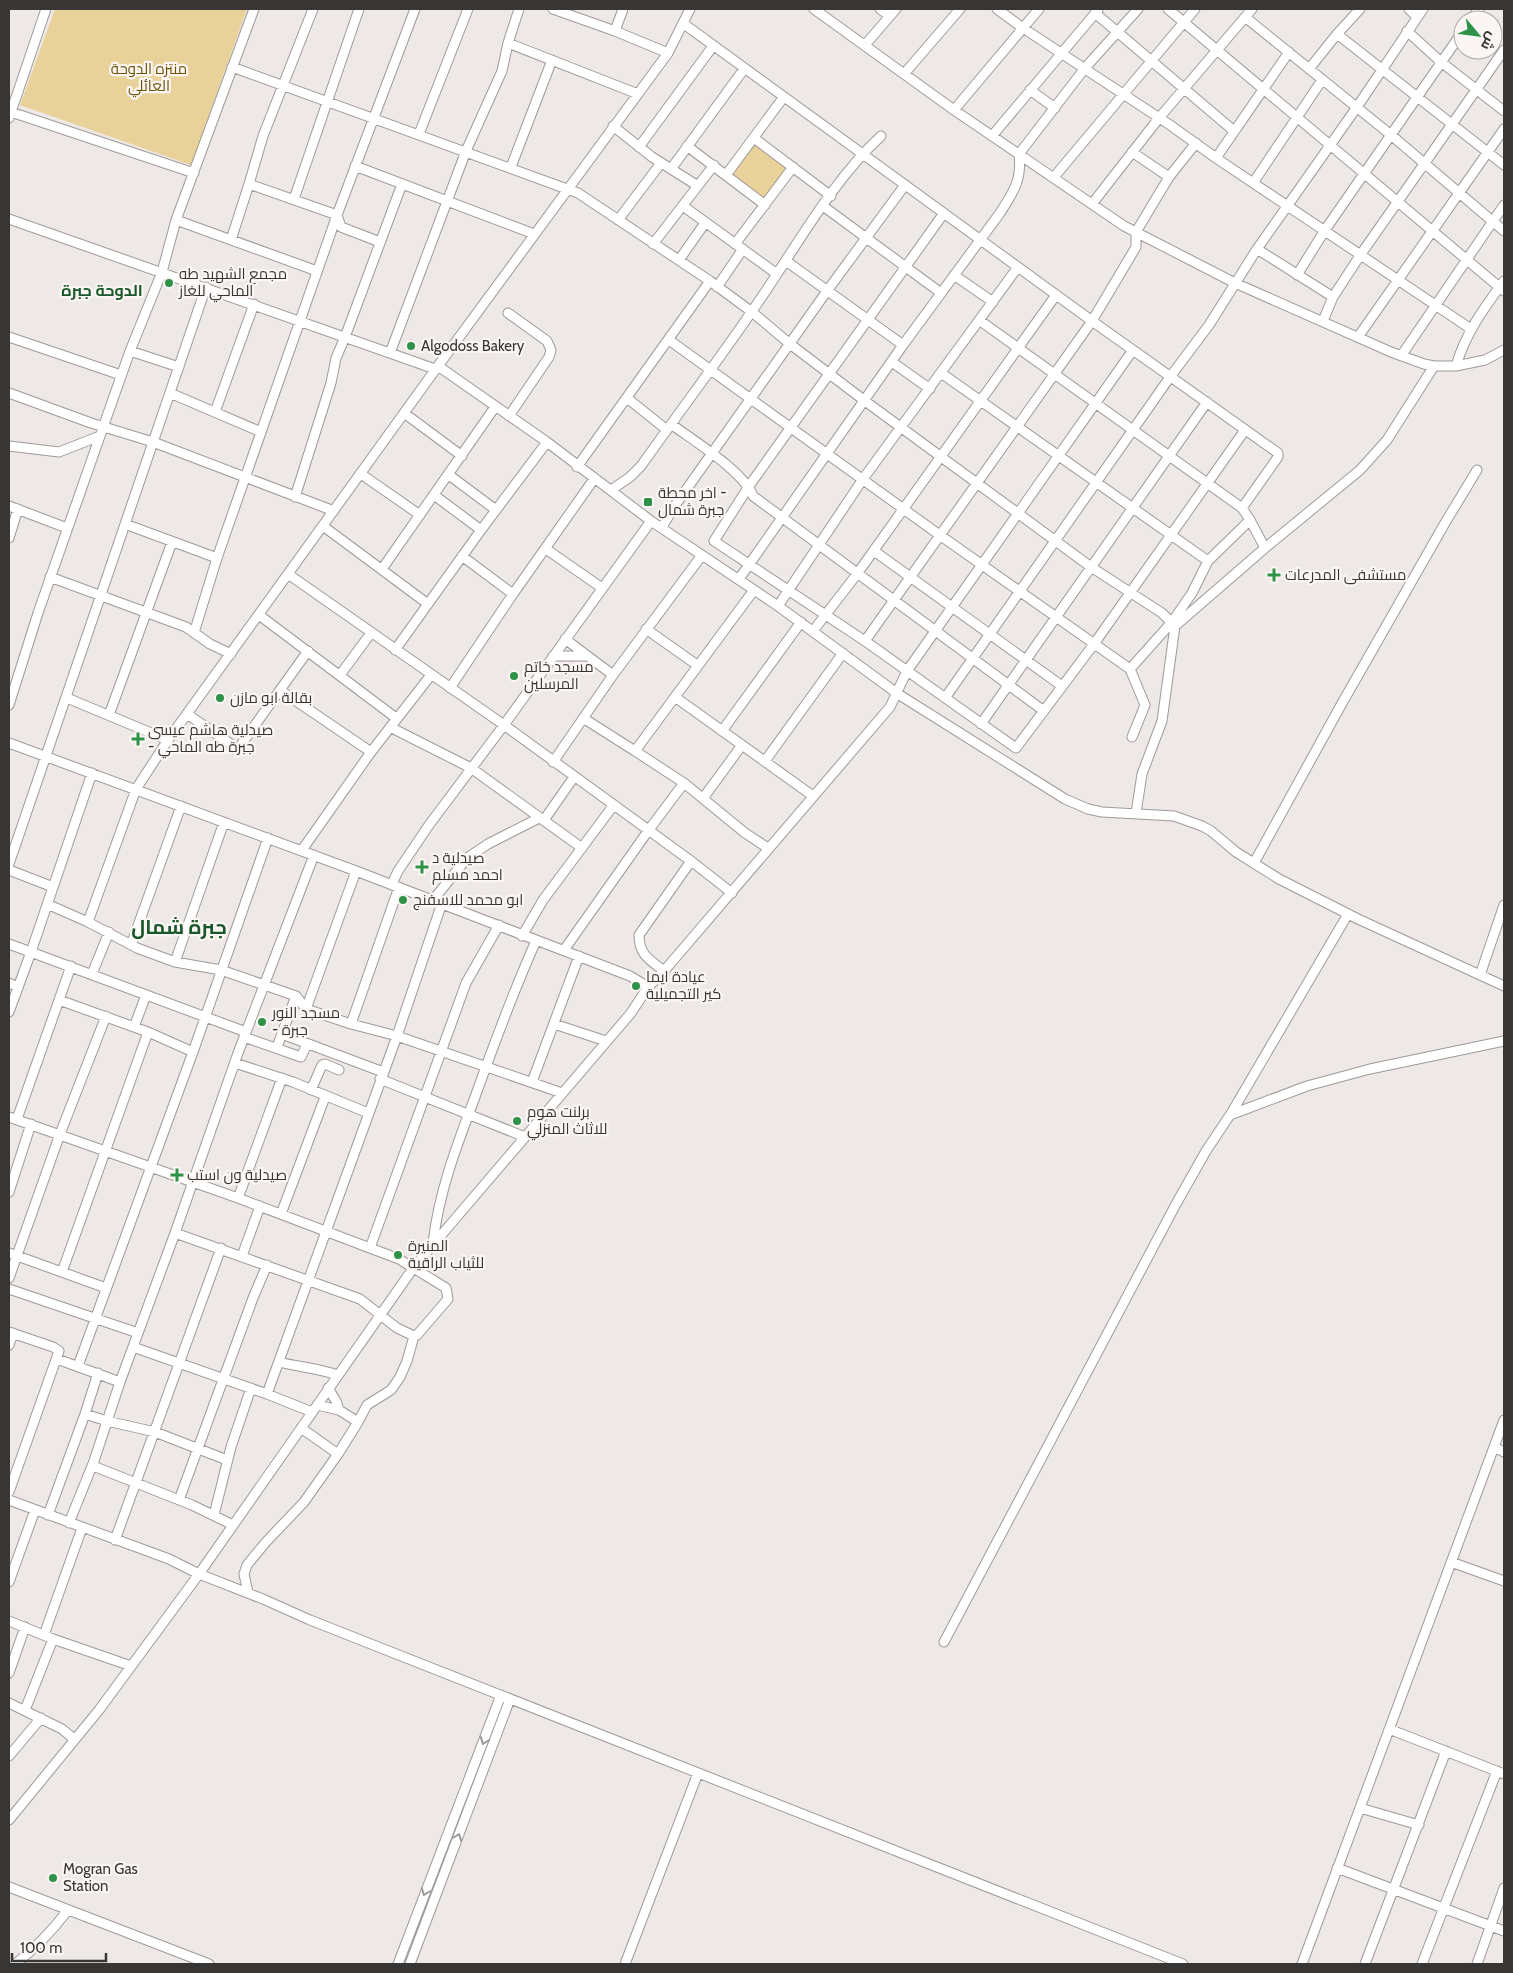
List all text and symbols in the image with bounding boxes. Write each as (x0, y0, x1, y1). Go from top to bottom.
north arrow (1453, 10, 1503, 60)
text: ش (1477, 29, 1502, 54)
park label: منتزه الدوحة العائلي (111, 60, 187, 98)
place label: مجمع الشهيد طه الماحي للغاز (178, 265, 287, 303)
marker: مجمع الشهيد طه الماحي للغاز (163, 277, 175, 289)
district label: الدوحة جبرة (61, 281, 143, 300)
place label: Algodoss Bakery (421, 337, 525, 355)
marker: Algodoss Bakery (405, 340, 417, 352)
place label: اخر محطة - جبرة شمال (658, 484, 727, 519)
marker: اخر محطة - جبرة شمال (642, 496, 654, 508)
place label: مستشفى المدرعات (1285, 566, 1406, 585)
marker: مستشفى المدرعات (1267, 568, 1281, 582)
place label: مسجد خاتم المرسلين (524, 658, 594, 694)
marker: مسجد خاتم المرسلين (508, 670, 520, 682)
place label: بقالة ابو مازن (230, 689, 312, 708)
marker: بقالة ابو مازن (214, 692, 226, 704)
place label: صيدلية هاشم عيسى - جبرة طه الماحي (148, 721, 273, 759)
marker: صيدلية هاشم عيسى - جبرة طه الماحي (132, 733, 144, 745)
place label: صيدلية د احمد مسلم (432, 849, 503, 885)
marker: صيدلية د احمد مسلم (416, 861, 428, 873)
place label: ابو محمد للاسفنج (413, 891, 523, 911)
marker: ابو محمد للاسفنج (397, 894, 409, 906)
district label: جبرة شمال (131, 915, 227, 939)
place label: عيادة ايما كير التجميلية (646, 968, 722, 1003)
marker: عيادة ايما كير التجميلية (630, 980, 642, 992)
place label: مسجد النور - جبرة (271, 1004, 340, 1039)
marker: مسجد النور - جبرة (256, 1016, 268, 1028)
place label: برلنت هوم للاثاث المنزلي (527, 1103, 607, 1141)
marker: برلنت هوم للاثاث المنزلي (511, 1115, 523, 1127)
place label: صيدلية ون استب (187, 1166, 287, 1185)
marker: صيدلية ون استب (171, 1169, 183, 1181)
place label: المنيرة للثياب الراقية (408, 1237, 484, 1272)
marker: المنيرة للثياب الراقية (392, 1249, 404, 1261)
one-way arrow (480, 1736, 490, 1745)
one-way arrow (452, 1833, 462, 1842)
place label: Mogran Gas Station (63, 1860, 138, 1895)
marker: Mogran Gas Station (47, 1872, 59, 1884)
one-way arrow (421, 1888, 431, 1896)
scale bar (12, 1930, 106, 1962)
text: 100 m (20, 1939, 62, 1957)

